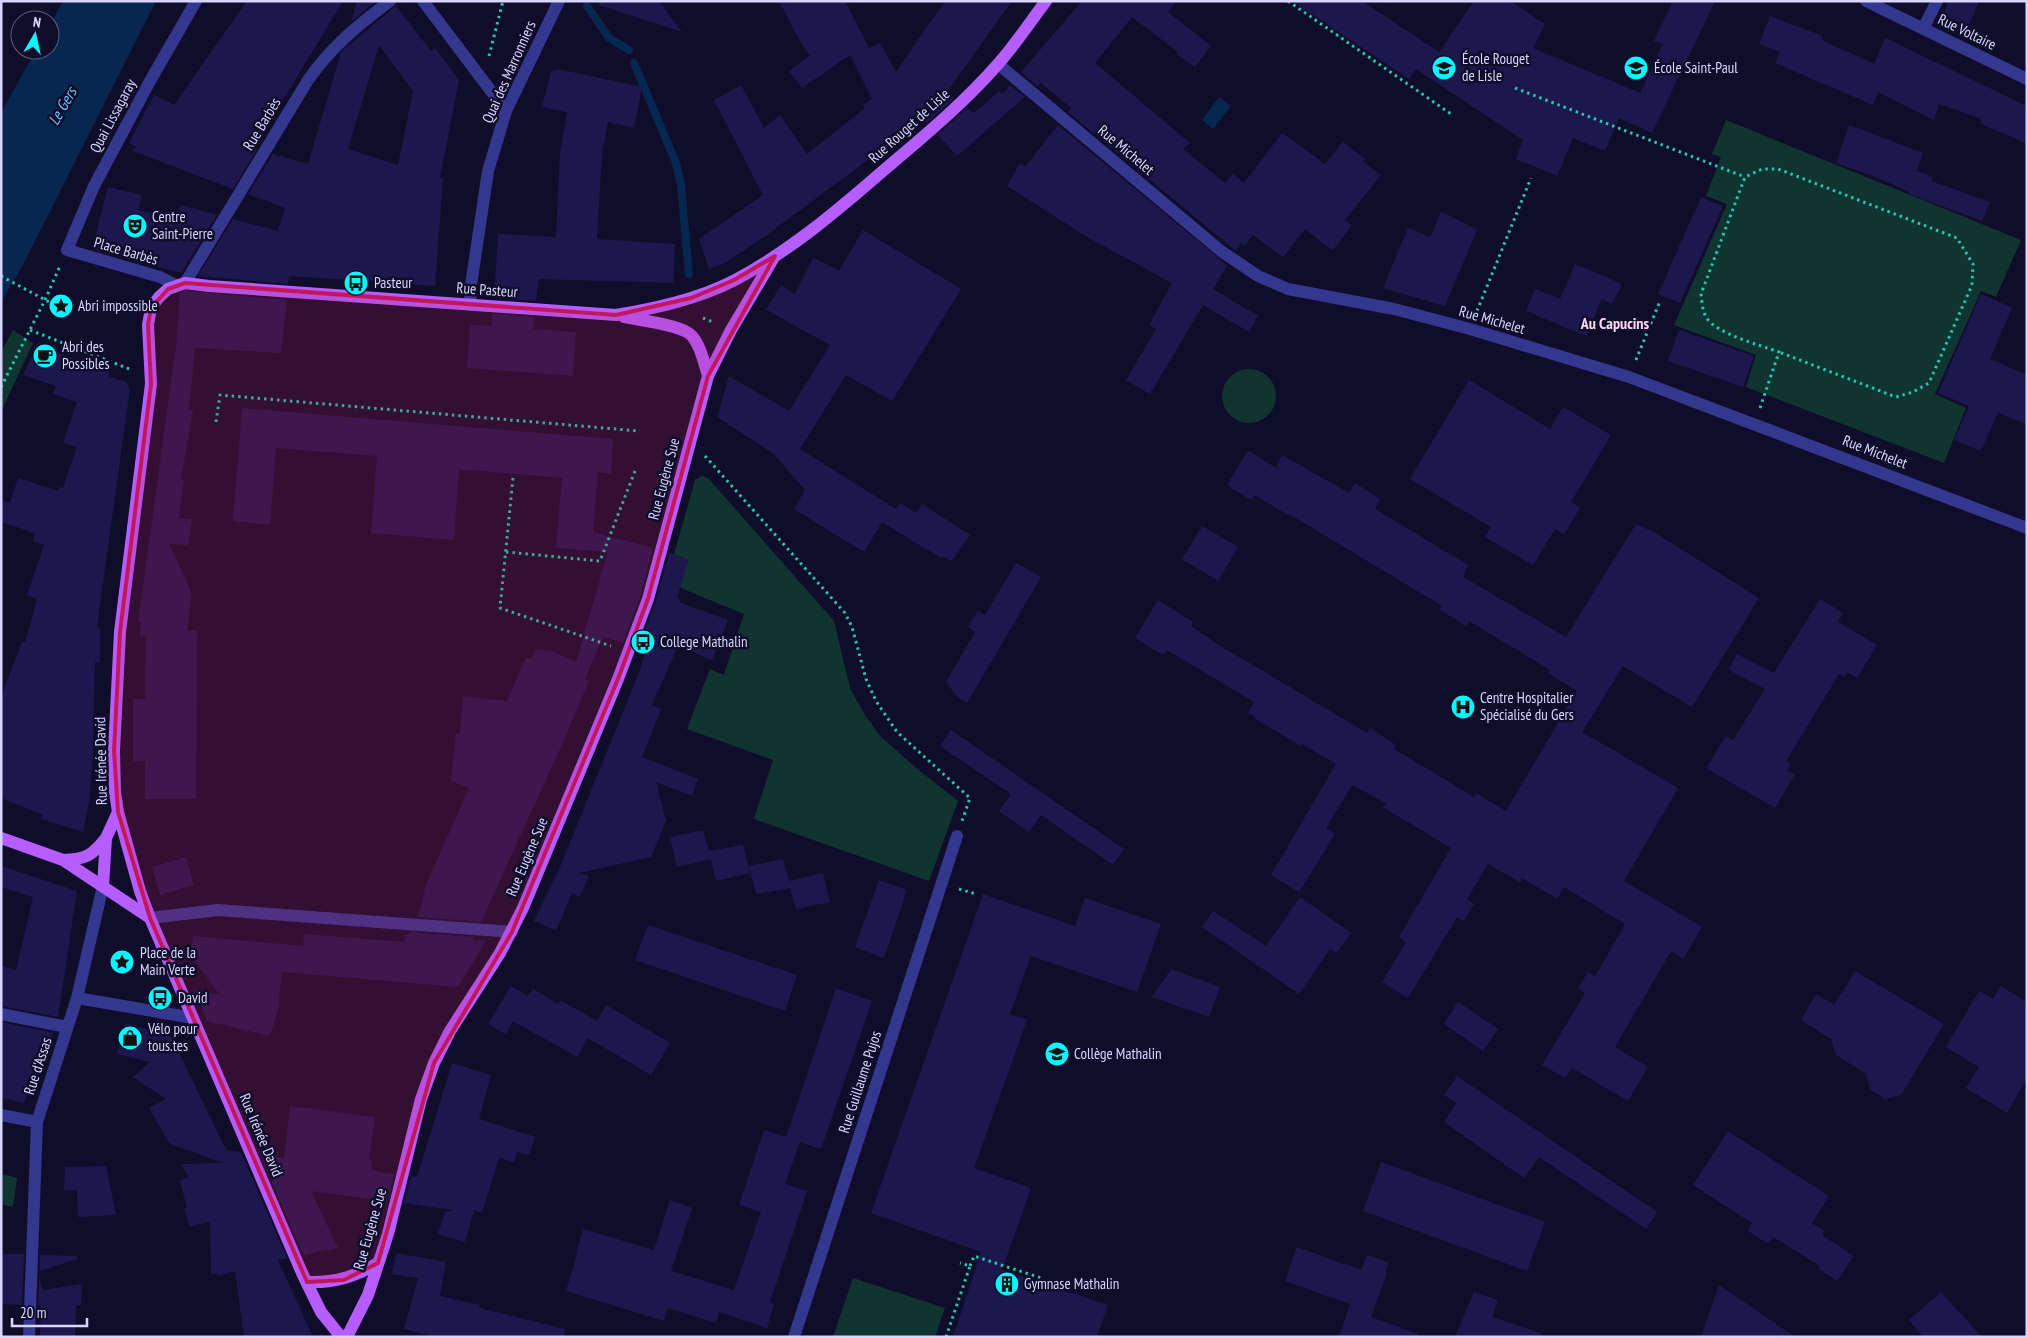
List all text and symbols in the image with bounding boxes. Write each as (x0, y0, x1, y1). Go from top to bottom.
street label: Rue Voltaire (1935, 9, 2000, 54)
north arrow (10, 10, 60, 60)
text: N (32, 13, 42, 32)
street label: Quai des Marronniers (477, 18, 540, 126)
place label: École Rouget de Lisle (1462, 49, 1529, 85)
school or university icon: École Rouget de Lisle (1431, 55, 1457, 81)
school or university icon: École Saint-Paul (1623, 55, 1649, 81)
place label: École Saint-Paul (1654, 58, 1738, 77)
street label: Quai Lissagaray (85, 75, 140, 156)
water label: Le Gers (43, 82, 82, 128)
street label: Rue Rouget de Lisle (864, 84, 953, 167)
street label: Rue Barbès (238, 94, 285, 154)
street label: Rue Michelet (1094, 121, 1158, 179)
place label: Centre Saint-Pierre (152, 207, 213, 243)
theatre icon: Centre Saint-Pierre (122, 213, 148, 239)
street label: Place Barbès (92, 232, 160, 269)
bus stop icon: Pasteur (343, 270, 369, 296)
place label: Pasteur (374, 273, 413, 292)
street label: Rue Pasteur (456, 278, 519, 301)
place icon: Abri impossible (48, 293, 74, 319)
place label: Abri impossible (78, 296, 158, 315)
street label: Rue Michelet (1457, 301, 1527, 338)
district label: Au Capucins (1580, 313, 1650, 333)
place label: Abri des Possibles (62, 337, 109, 373)
cafe icon: Abri des Possibles (32, 343, 58, 369)
street label: Rue Michelet (1840, 431, 1910, 473)
street label: Rue Eugène Sue (643, 436, 684, 522)
bus stop icon: College Mathalin (630, 629, 656, 655)
place label: College Mathalin (660, 632, 747, 651)
place label: Centre Hospitalier Spécialisé du Gers (1480, 688, 1574, 724)
hospital icon: Centre Hospitalier Spécialisé du Gers (1450, 694, 1476, 720)
street label: Rue Irénée David (90, 717, 111, 805)
street label: Rue Eugène Sue (501, 815, 552, 899)
place label: Place de la Main Verte (140, 943, 196, 979)
place icon: Place de la Main Verte (109, 949, 135, 975)
bus stop icon: David (147, 985, 173, 1011)
place label: David (178, 988, 207, 1007)
place label: Vélo pour tous.tes (147, 1019, 198, 1055)
shop icon: Vélo pour tous.tes (117, 1025, 143, 1051)
street label: Rue Guillaume Pujos (834, 1028, 885, 1135)
street label: Rue d'Assas (19, 1035, 56, 1097)
school or university icon: Collège Mathalin (1044, 1041, 1070, 1067)
place label: Collège Mathalin (1074, 1044, 1161, 1063)
street label: Rue Irénée David (235, 1090, 287, 1179)
street label: Rue Eugène Sue (349, 1186, 390, 1272)
building icon: Gymnase Mathalin (994, 1271, 1020, 1297)
place label: Gymnase Mathalin (1024, 1274, 1119, 1293)
scale bar (12, 1296, 88, 1328)
text: 20 m (20, 1303, 46, 1322)

